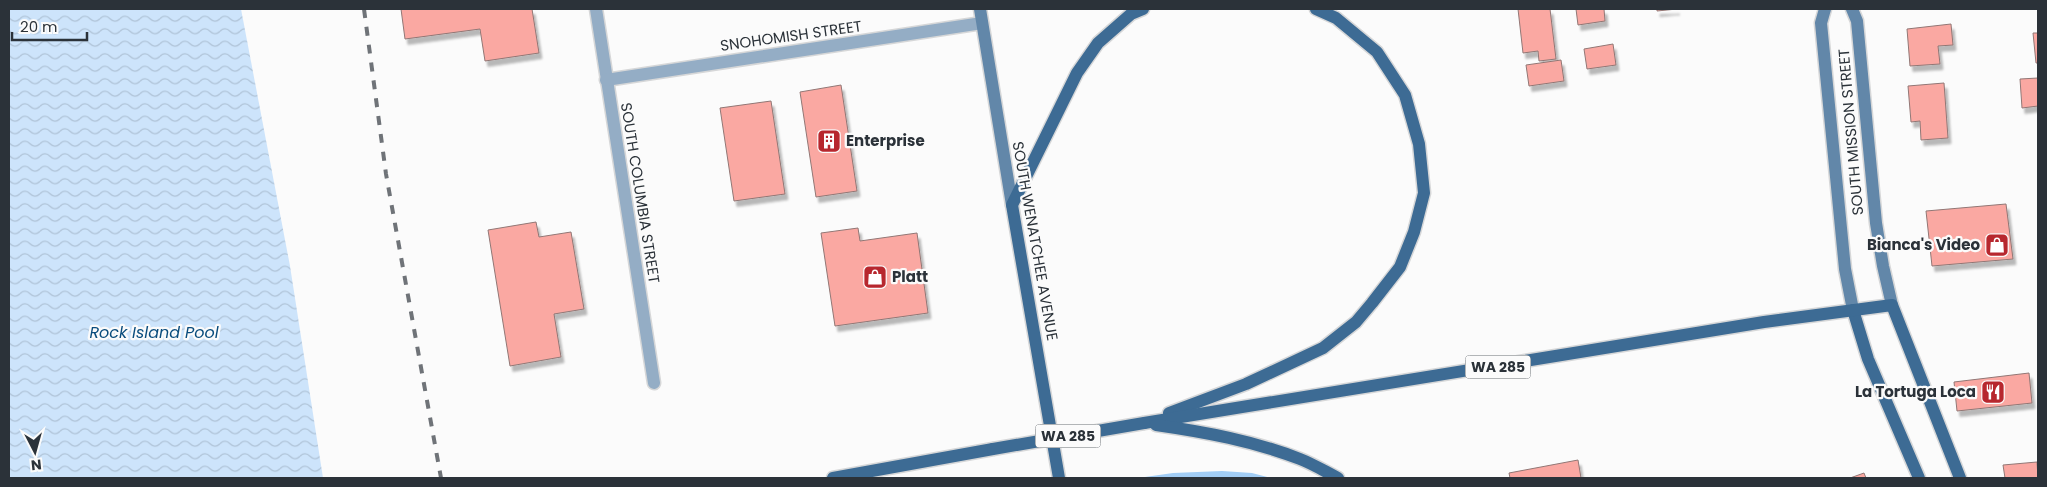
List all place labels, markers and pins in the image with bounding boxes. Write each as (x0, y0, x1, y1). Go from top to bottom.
building icon: Enterprise (816, 128, 842, 154)
place label: Enterprise (846, 130, 925, 151)
shop icon: Bianca's Video (1984, 232, 2010, 258)
place label: Bianca's Video (1867, 234, 1980, 255)
shop icon: Platt (862, 264, 888, 290)
place label: Platt (892, 266, 928, 287)
restaurant icon: La Tortuga Loca (1980, 379, 2006, 405)
place label: La Tortuga Loca (1855, 381, 1976, 402)

